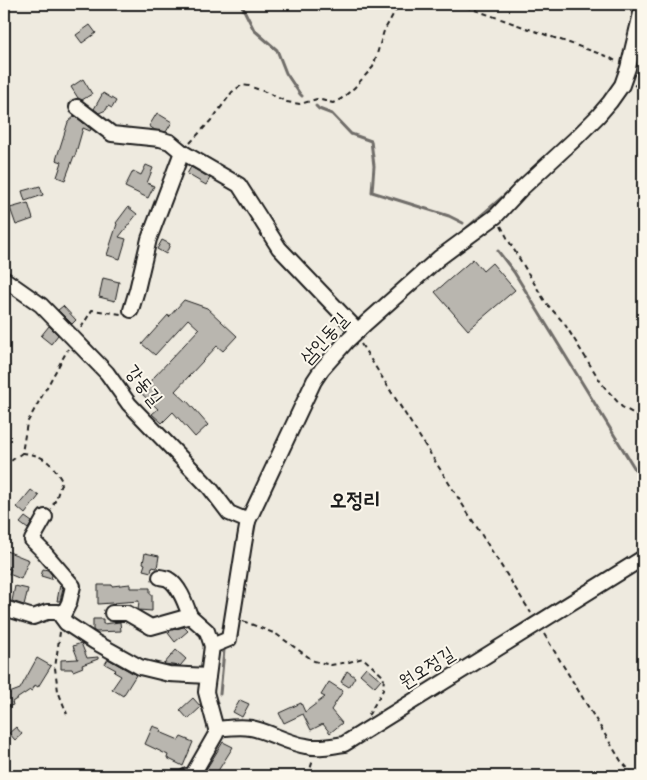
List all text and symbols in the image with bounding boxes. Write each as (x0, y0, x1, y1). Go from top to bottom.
street label: 삼인동길 (297, 310, 355, 370)
street label: 강동길 (119, 362, 165, 412)
district label: 오정리 (330, 491, 380, 516)
street label: 원오정길 (396, 644, 460, 696)

